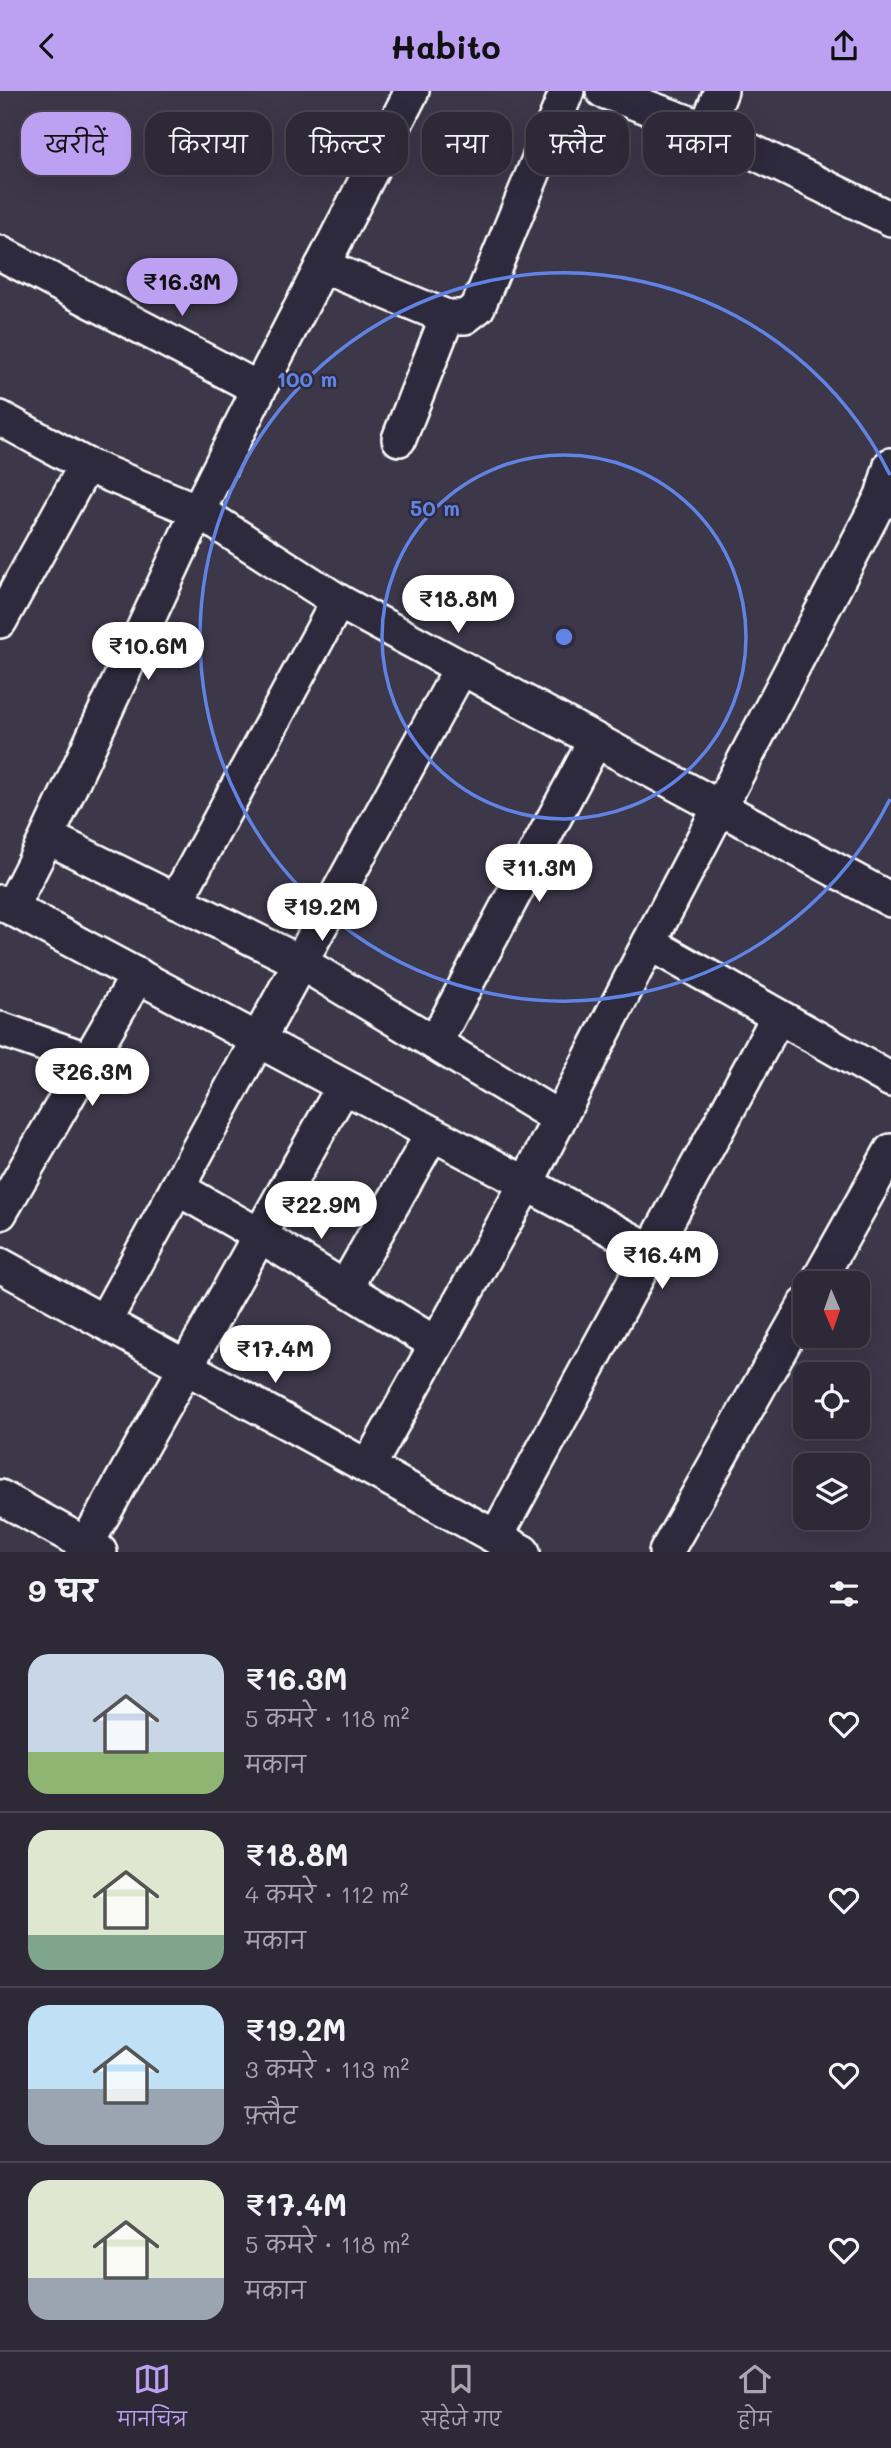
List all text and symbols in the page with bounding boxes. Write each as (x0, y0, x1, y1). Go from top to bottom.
text: Habito (390, 25, 501, 67)
icon: back (28, 27, 66, 65)
icon: share (825, 27, 863, 65)
chip: खरीदें (21, 112, 131, 175)
chip: किराया (145, 112, 272, 175)
chip: फ़िल्टर (286, 112, 408, 175)
chip: नया (422, 112, 512, 175)
chip: फ़्लैट (526, 112, 629, 175)
chip: मकान (643, 112, 754, 175)
pin: ₹16.3M (125, 259, 239, 318)
text: ₹16.3M (143, 266, 221, 296)
text: 100 m (277, 365, 337, 392)
text: 50 m (410, 494, 460, 521)
pin: ₹18.8M (401, 575, 515, 635)
text: ₹18.8M (418, 583, 498, 613)
pin: ₹10.6M (91, 623, 205, 682)
centre of rings (552, 625, 576, 649)
text: ₹10.6M (108, 630, 188, 660)
pin: ₹11.3M (482, 845, 596, 904)
text: ₹11.3M (501, 852, 577, 882)
pin: ₹19.2M (265, 883, 379, 943)
text: ₹19.2M (283, 891, 361, 921)
pin: ₹26.3M (35, 1049, 149, 1108)
text: ₹26.3M (51, 1056, 133, 1086)
pin: ₹22.9M (264, 1181, 378, 1241)
text: ₹22.9M (281, 1189, 361, 1219)
pin: ₹16.4M (605, 1231, 719, 1291)
text: ₹16.4M (622, 1239, 702, 1269)
north arrow (793, 1271, 870, 1347)
map controls (793, 1271, 870, 1530)
pin: ₹17.4M (218, 1325, 332, 1385)
text: ₹17.4M (236, 1333, 314, 1363)
button: locate (793, 1362, 870, 1439)
button: layers (793, 1453, 870, 1530)
text: 9 घर (28, 1570, 97, 1610)
icon: filters (825, 1575, 863, 1613)
text: ₹16.3M (245, 1658, 348, 1698)
icon: home (84, 1682, 168, 1766)
text: 5 कमरे · 118 m² (245, 1703, 410, 1733)
icon: heart (825, 1705, 863, 1743)
text: मकान (245, 1749, 306, 1779)
text: ₹18.8M (245, 1834, 349, 1874)
icon: home (84, 1858, 168, 1942)
text: 4 कमरे · 112 m² (245, 1879, 409, 1909)
icon: heart (825, 1881, 863, 1919)
text: मकान (245, 1925, 306, 1955)
text: ₹19.2M (245, 2009, 346, 2049)
icon: home (84, 2033, 168, 2117)
text: 3 कमरे · 113 m² (245, 2054, 409, 2084)
icon: heart (825, 2056, 863, 2094)
text: फ़्लैट (245, 2100, 297, 2130)
text: ₹17.4M (245, 2184, 347, 2224)
icon: home (84, 2208, 168, 2292)
text: 5 कमरे · 118 m² (245, 2229, 410, 2259)
icon: heart (825, 2231, 863, 2269)
text: मकान (245, 2275, 306, 2305)
tab: मानचित्र (117, 2360, 187, 2440)
tab: सहेजे गए (421, 2360, 501, 2440)
tab: होम (736, 2360, 774, 2440)

